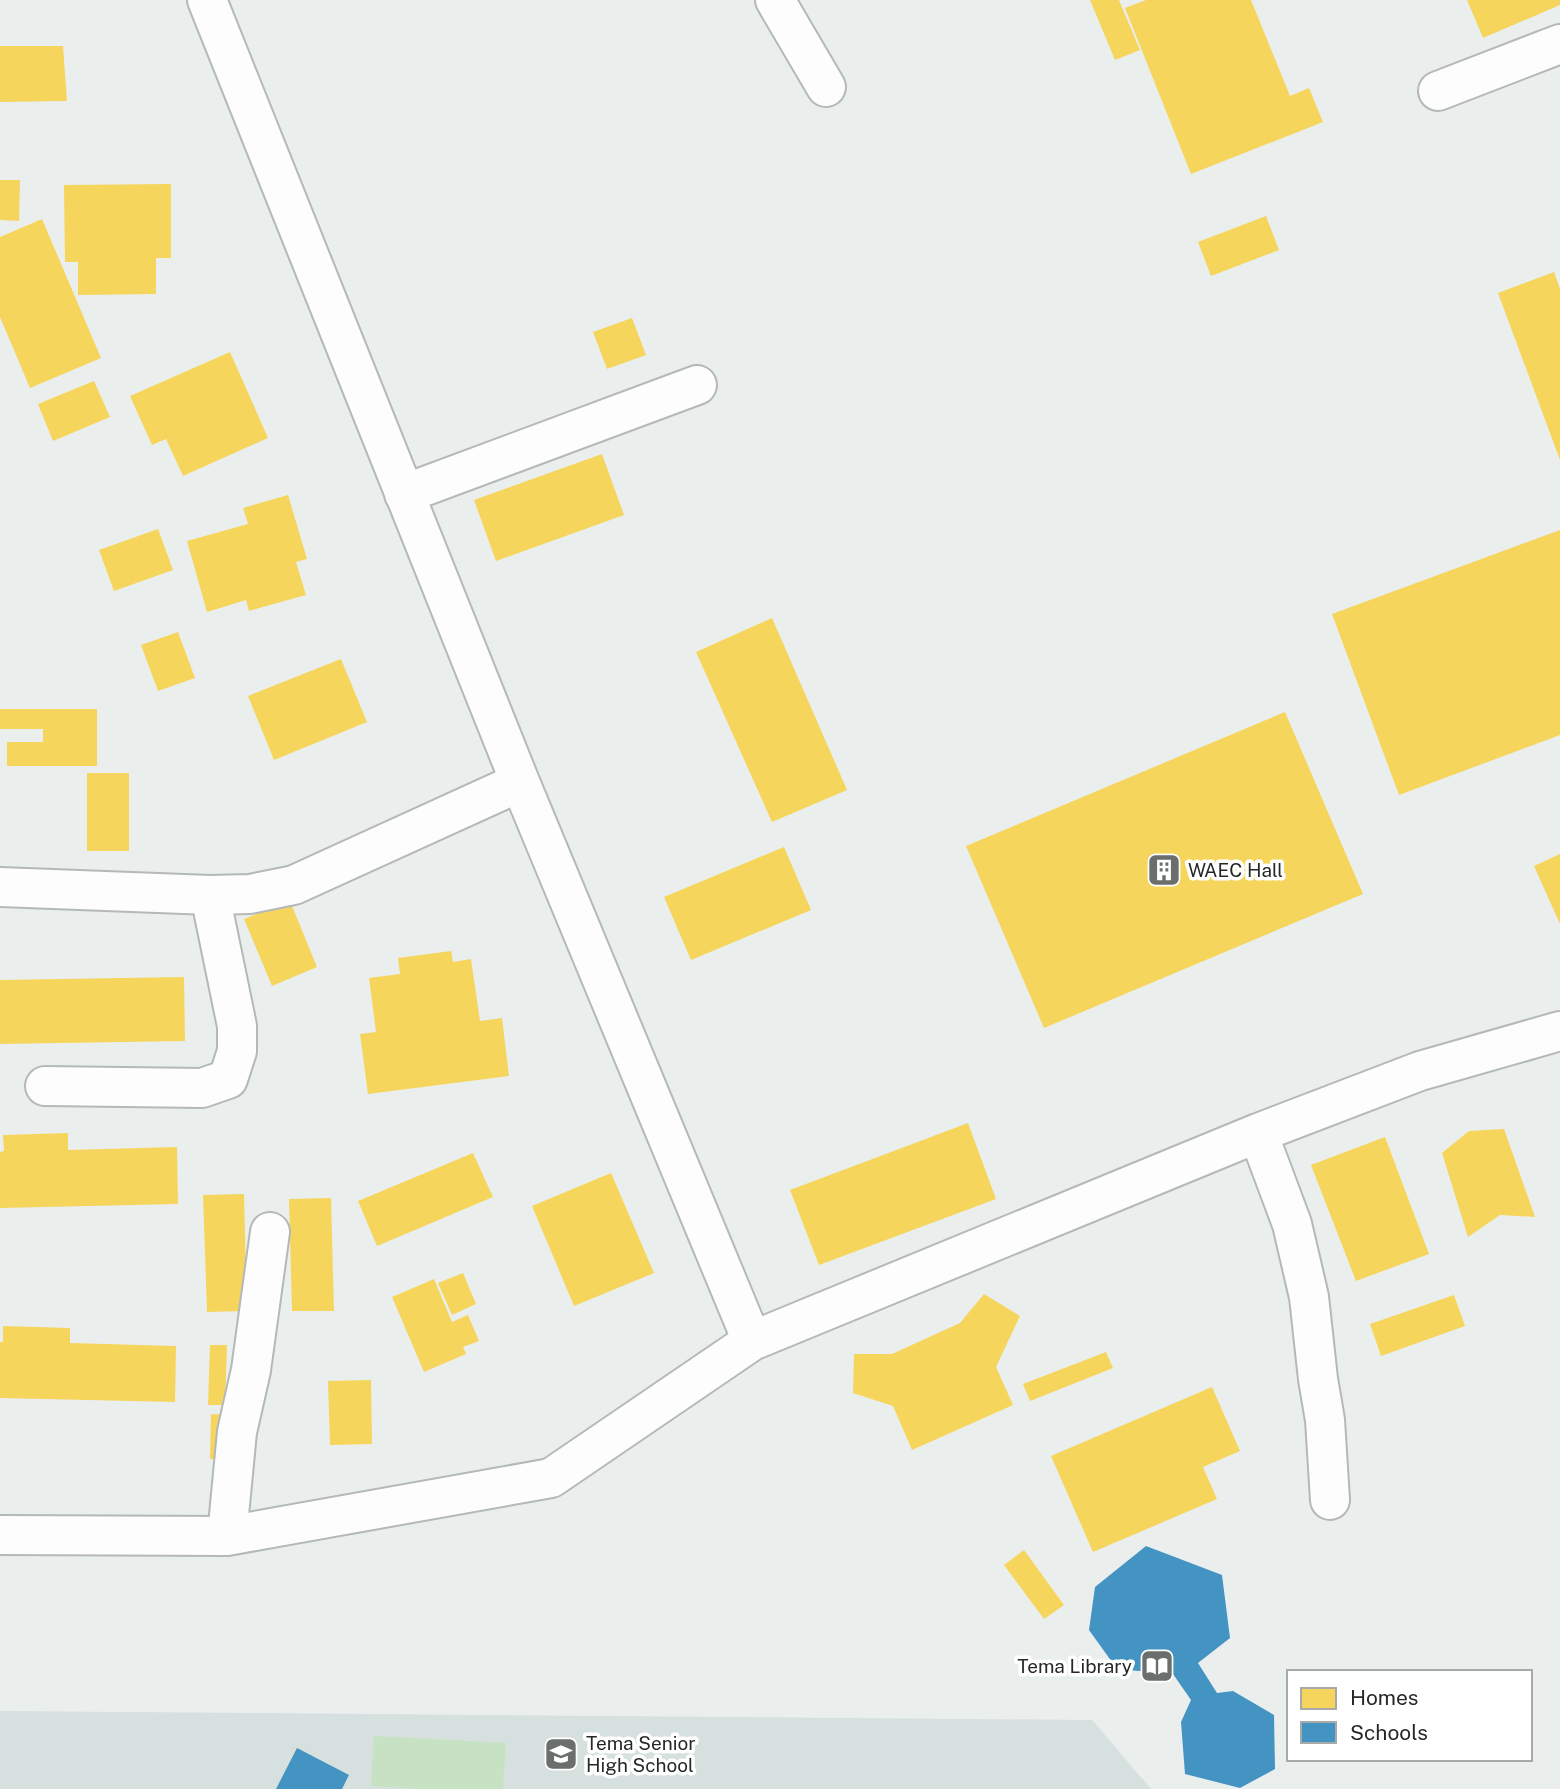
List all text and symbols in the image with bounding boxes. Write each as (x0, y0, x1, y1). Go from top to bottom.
building icon: WAEC Hall (1145, 851, 1183, 889)
place label: WAEC Hall (1188, 859, 1283, 881)
library icon: Tema Library (1138, 1647, 1176, 1685)
place label: Tema Library (1017, 1655, 1132, 1677)
legend (1287, 1670, 1532, 1761)
text: Homes (1350, 1685, 1418, 1710)
text: Schools (1350, 1720, 1428, 1745)
place label: Tema Senior High School (586, 1732, 696, 1776)
school or university icon: Tema Senior High School (542, 1735, 580, 1773)

